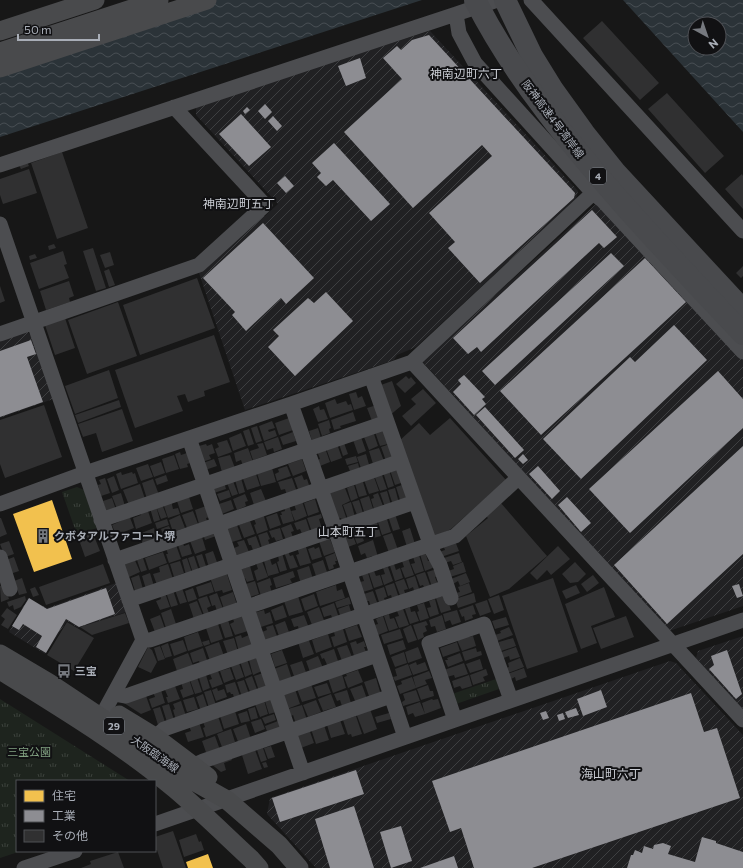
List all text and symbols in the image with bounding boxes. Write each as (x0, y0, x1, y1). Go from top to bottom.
scale bar (18, 16, 99, 42)
north arrow (687, 16, 727, 56)
text: 50 m (24, 22, 52, 36)
text: N (706, 36, 721, 52)
district label: 神南辺町六丁 (430, 66, 502, 80)
street label: 阪神高速4号湾岸線 (520, 77, 587, 160)
road number: 4 (590, 168, 606, 184)
district label: 神南辺町五丁 (203, 196, 275, 210)
district label: 山本町五丁 (318, 524, 378, 538)
building icon: クボタアルファコート堺 (35, 528, 51, 544)
place label: クボタアルファコート堺 (54, 529, 176, 542)
bus stop icon: 三宝 (56, 663, 72, 679)
place label: 三宝 (75, 664, 97, 677)
road number: 29 (104, 718, 124, 734)
street label: 大阪臨海線 (129, 732, 182, 775)
park label: 三宝公園 (7, 745, 51, 758)
district label: 海山町六丁 (581, 766, 641, 780)
legend (16, 780, 156, 852)
text: 住宅 (52, 788, 76, 802)
text: 工業 (52, 808, 76, 822)
text: その他 (52, 828, 88, 842)

